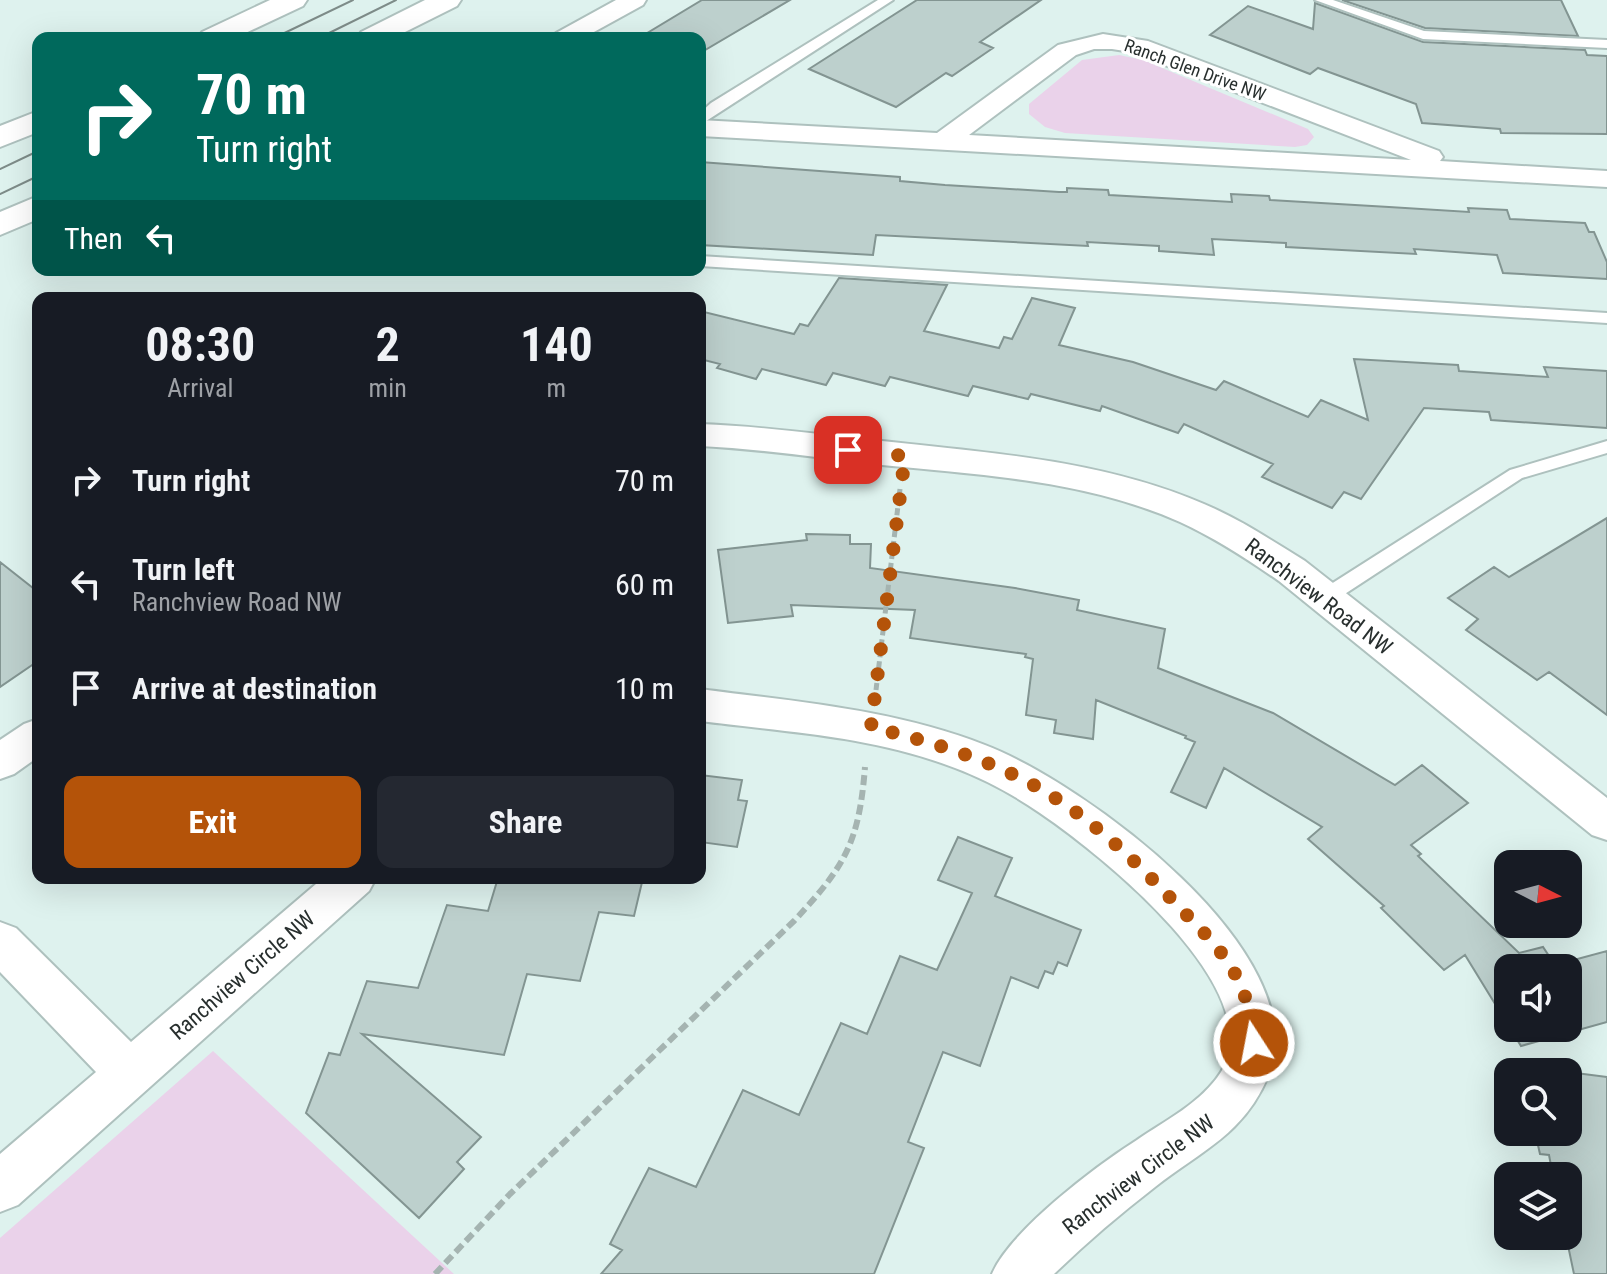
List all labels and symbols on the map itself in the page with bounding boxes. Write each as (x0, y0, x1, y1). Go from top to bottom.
street label: Ranch Glen Drive NW (1122, 34, 1269, 105)
pin (814, 416, 882, 484)
street label: Ranchview Road NW (1240, 533, 1397, 660)
north arrow (1494, 850, 1582, 938)
street label: Ranchview Circle NW (165, 906, 320, 1045)
position arrow (1212, 1001, 1296, 1085)
street label: Ranchview Circle NW (1058, 1109, 1219, 1239)

